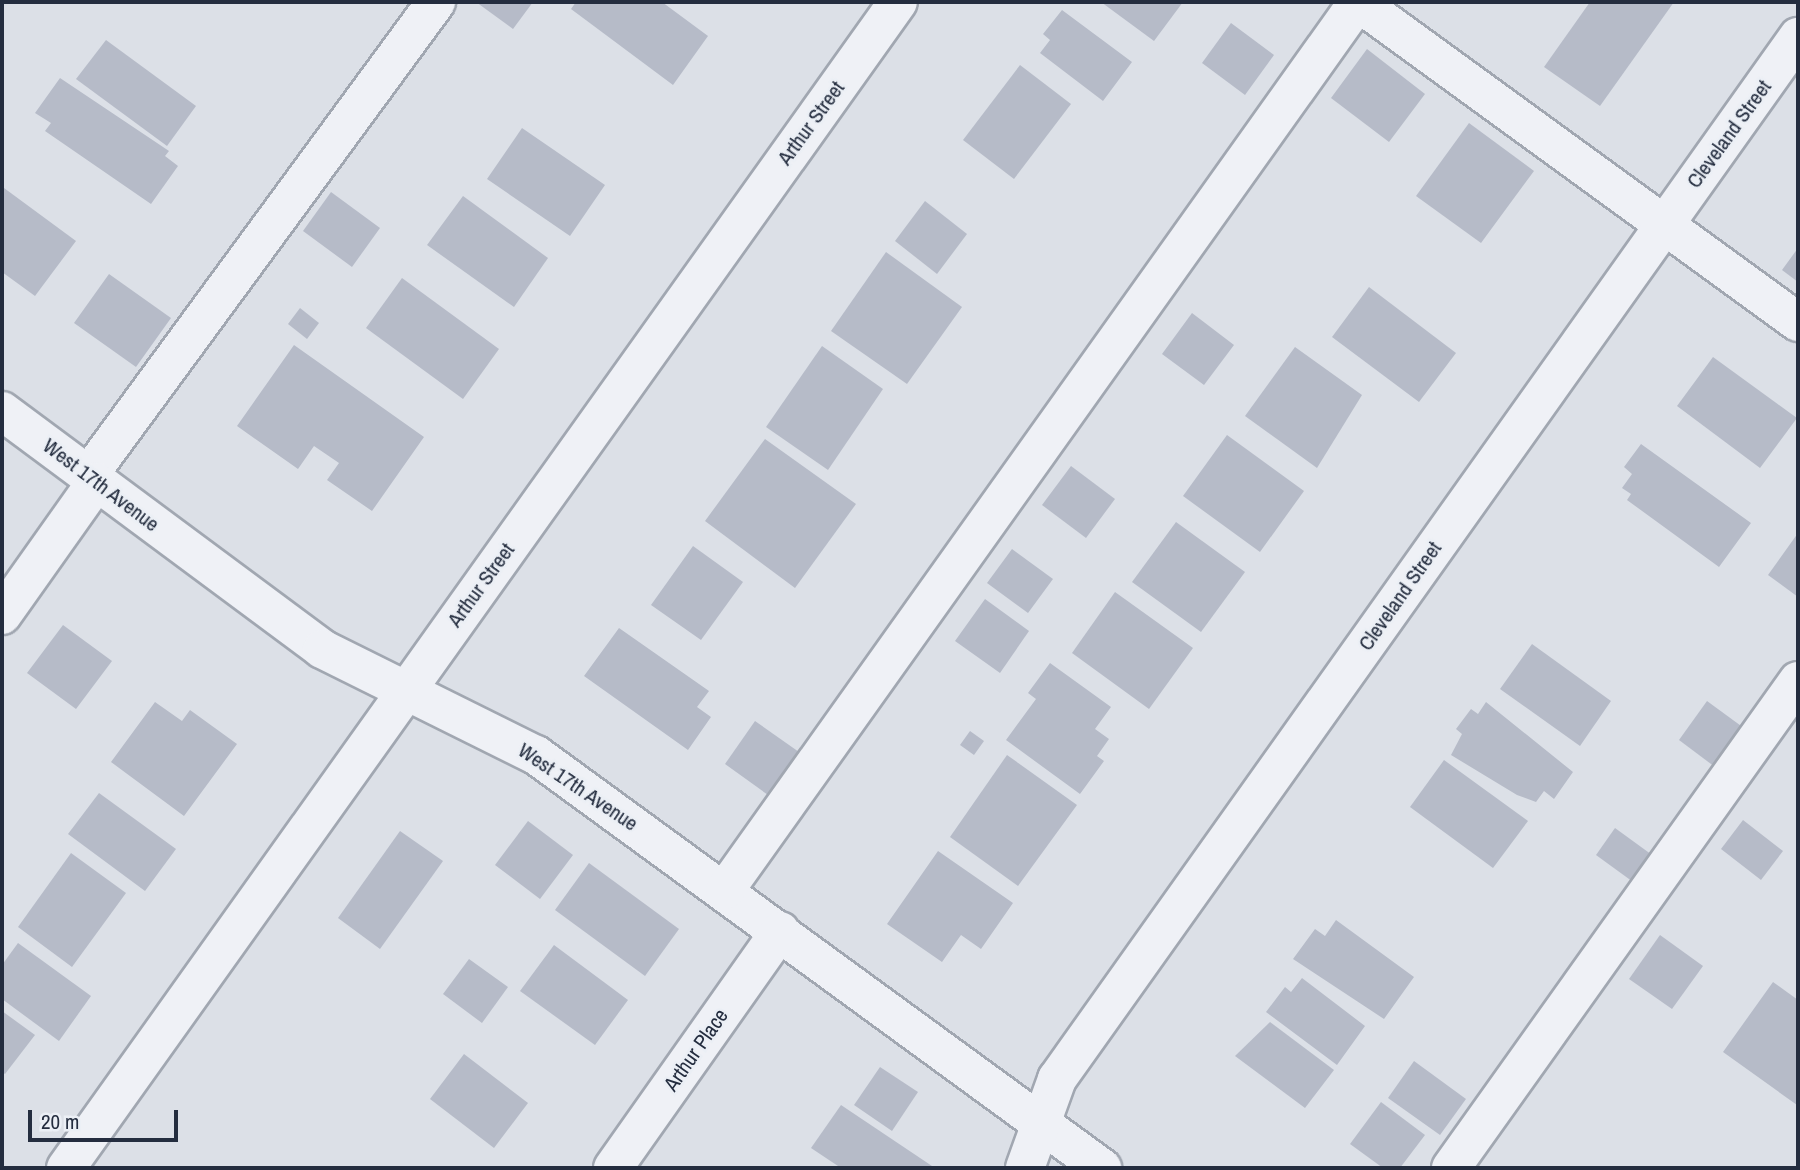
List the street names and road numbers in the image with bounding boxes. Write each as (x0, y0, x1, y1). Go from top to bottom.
street label: Cleveland Street (1681, 75, 1777, 193)
street label: Arthur Street (772, 76, 850, 170)
street label: West 17th Avenue (37, 433, 165, 537)
street label: Cleveland Street (1353, 537, 1447, 655)
street label: Arthur Street (442, 538, 520, 632)
street label: West 17th Avenue (513, 737, 643, 837)
street label: Arthur Place (659, 1004, 733, 1096)

